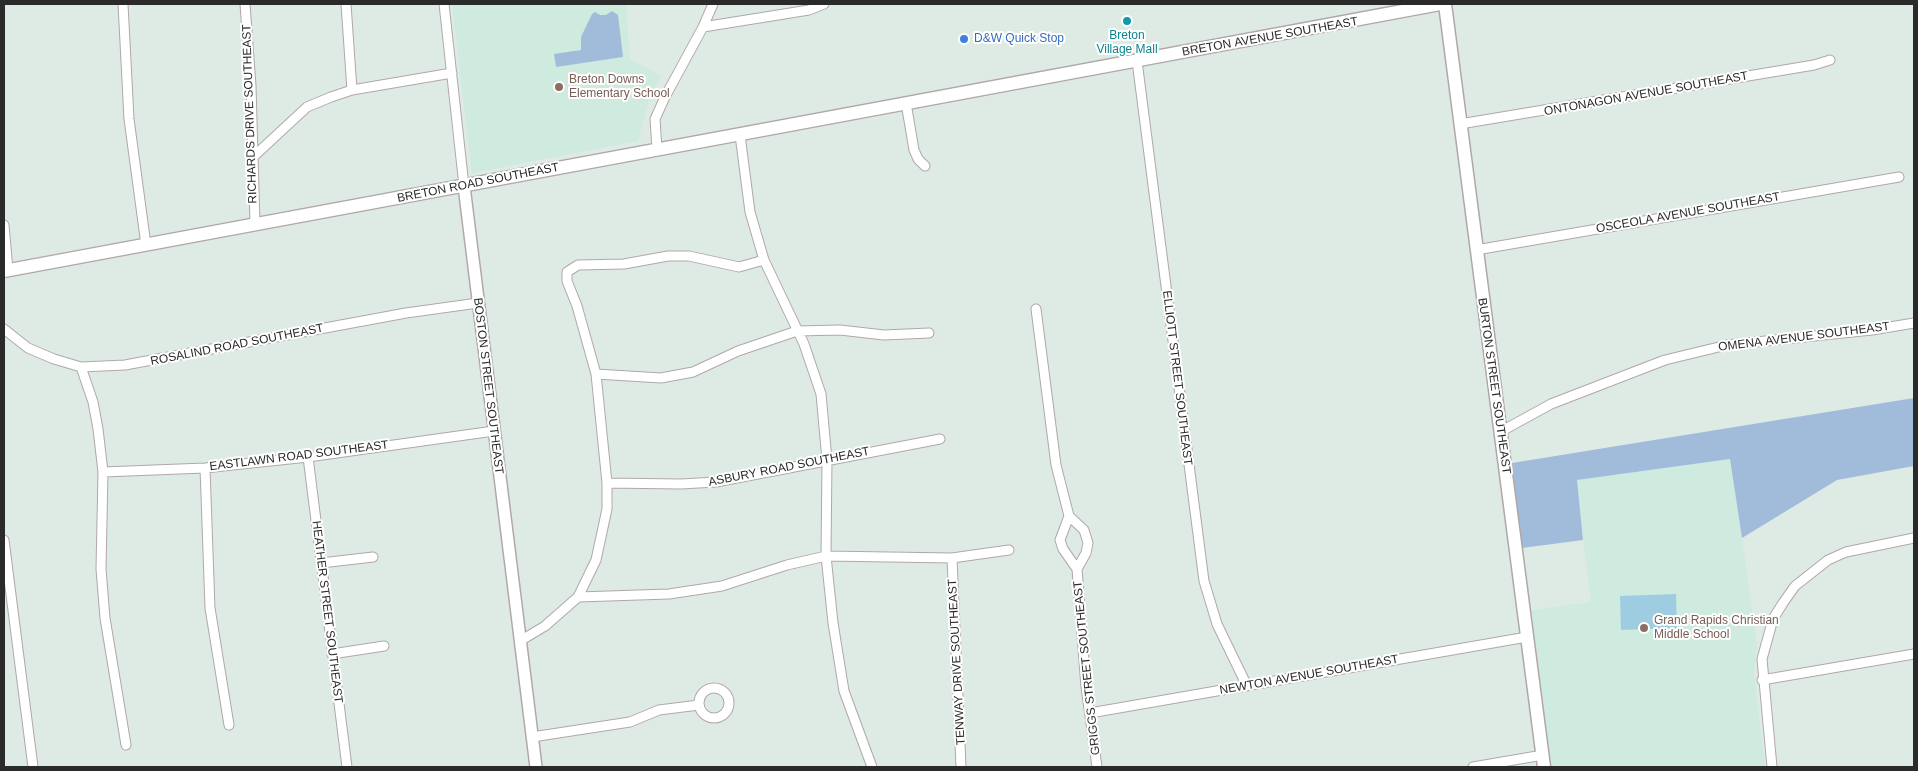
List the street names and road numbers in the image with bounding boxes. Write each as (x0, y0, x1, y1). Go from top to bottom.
street label: BRETON AVENUE SOUTHEAST (1181, 14, 1359, 60)
street label: RICHARDS DRIVE SOUTHEAST (240, 24, 260, 204)
street label: ONTONAGON AVENUE SOUTHEAST (1543, 69, 1749, 119)
street label: BRETON ROAD SOUTHEAST (396, 160, 560, 206)
street label: OSCEOLA AVENUE SOUTHEAST (1595, 190, 1781, 236)
street label: ELLIOTT STREET SOUTHEAST (1159, 290, 1195, 466)
street label: BOSTON STREET SOUTHEAST (470, 297, 506, 475)
street label: BURTON STREET SOUTHEAST (1475, 297, 1513, 475)
street label: OMENA AVENUE SOUTHEAST (1718, 319, 1890, 355)
street label: ROSALIND ROAD SOUTHEAST (149, 321, 325, 369)
street label: EASTLAWN ROAD SOUTHEAST (209, 438, 389, 474)
street label: ASBURY ROAD SOUTHEAST (707, 444, 871, 490)
street label: HEATHER STREET SOUTHEAST (309, 520, 345, 704)
street label: TENWAY DRIVE SOUTHEAST (945, 578, 969, 746)
street label: GRIGGS STREET SOUTHEAST (1071, 580, 1103, 756)
street label: NEWTON AVENUE SOUTHEAST (1218, 652, 1400, 698)

